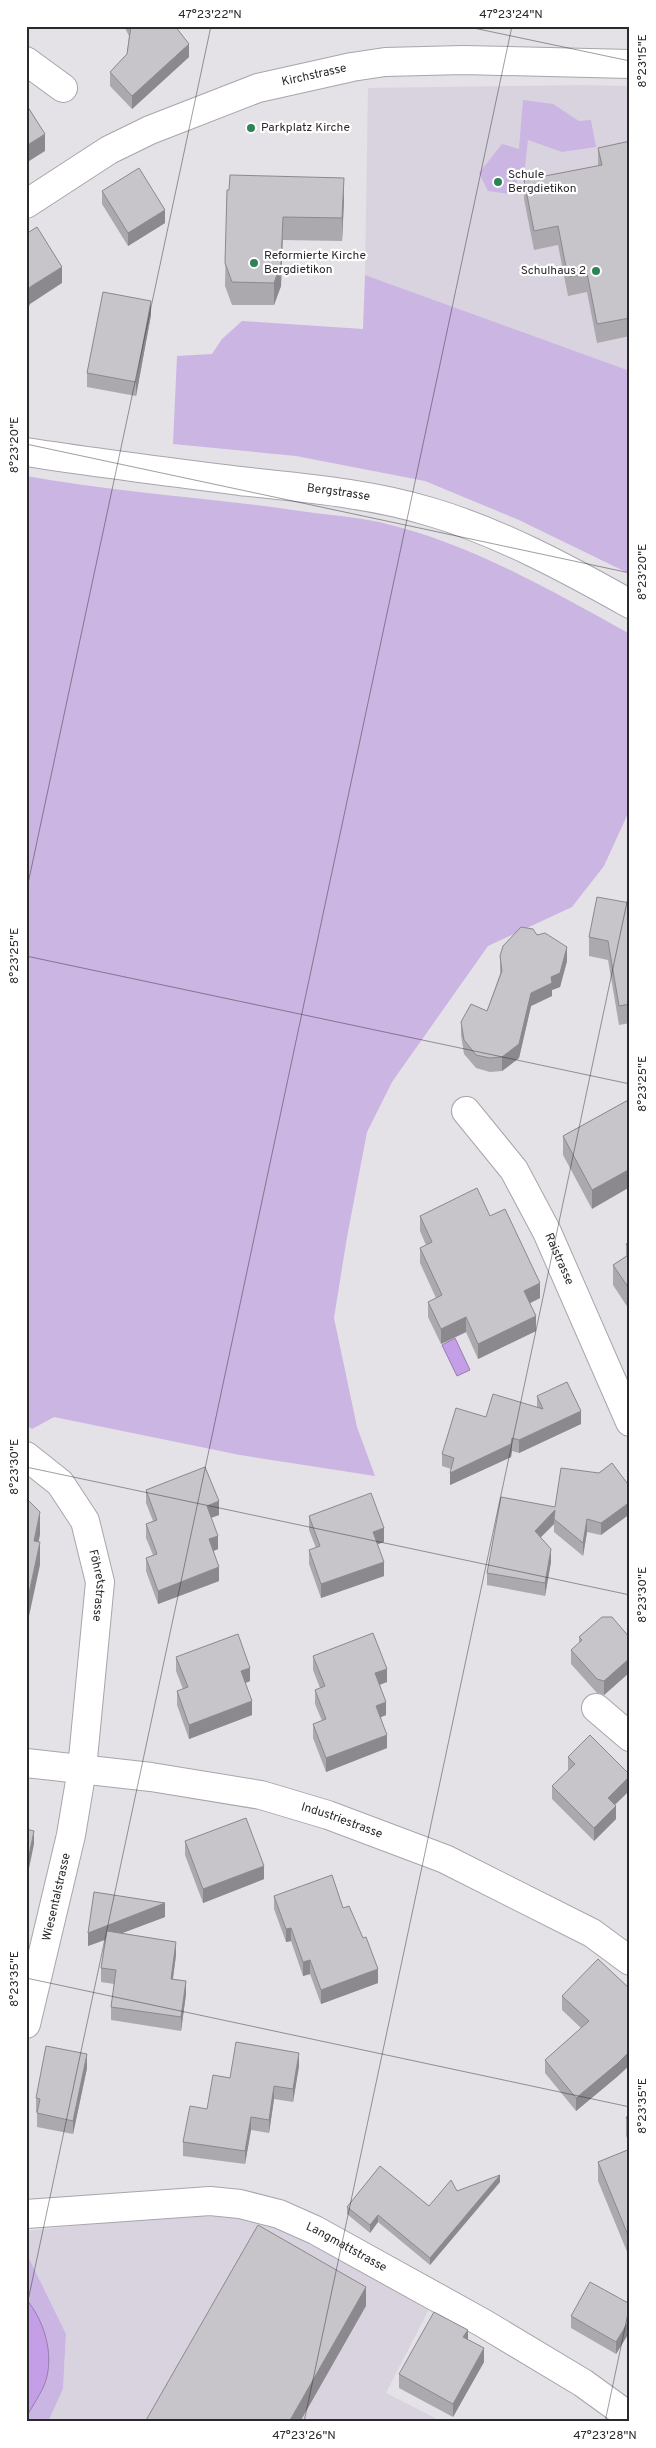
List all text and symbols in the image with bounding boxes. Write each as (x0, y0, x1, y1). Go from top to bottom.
text: 47°23'22"N (178, 7, 242, 23)
text: 47°23'24"N (479, 7, 543, 23)
text: 8°23'15"E (635, 34, 651, 88)
street label: Kirchstrasse (280, 60, 348, 90)
place label: Parkplatz Kirche (261, 120, 350, 136)
marker: Parkplatz Kirche (245, 122, 257, 134)
place label: Schule Bergdietikon (508, 167, 577, 197)
marker: Schule Bergdietikon (492, 176, 504, 188)
place label: Reformierte Kirche Bergdietikon (264, 248, 366, 278)
marker: Reformierte Kirche Bergdietikon (248, 257, 260, 269)
place label: Schulhaus 2 (521, 263, 586, 279)
marker: Schulhaus 2 (590, 265, 602, 277)
text: 8°23'20"E (7, 417, 23, 473)
street label: Bergstrasse (306, 480, 371, 505)
text: 8°23'20"E (635, 544, 651, 600)
text: 8°23'25"E (7, 928, 23, 984)
text: 8°23'25"E (635, 1056, 651, 1112)
street label: Raistrasse (541, 1231, 577, 1288)
text: 8°23'30"E (7, 1439, 23, 1495)
street label: Föhretstrasse (84, 1548, 108, 1622)
text: 8°23'30"E (635, 1567, 651, 1623)
street label: Industriestrasse (299, 1799, 385, 1843)
street label: Wiesentalstrasse (39, 1851, 75, 1943)
text: 8°23'35"E (7, 1951, 23, 2007)
text: 8°23'35"E (635, 2078, 651, 2134)
street label: Langmattstrasse (303, 2219, 390, 2276)
text: 47°23'26"N (272, 2428, 336, 2444)
text: 47°23'28"N (573, 2428, 637, 2444)

